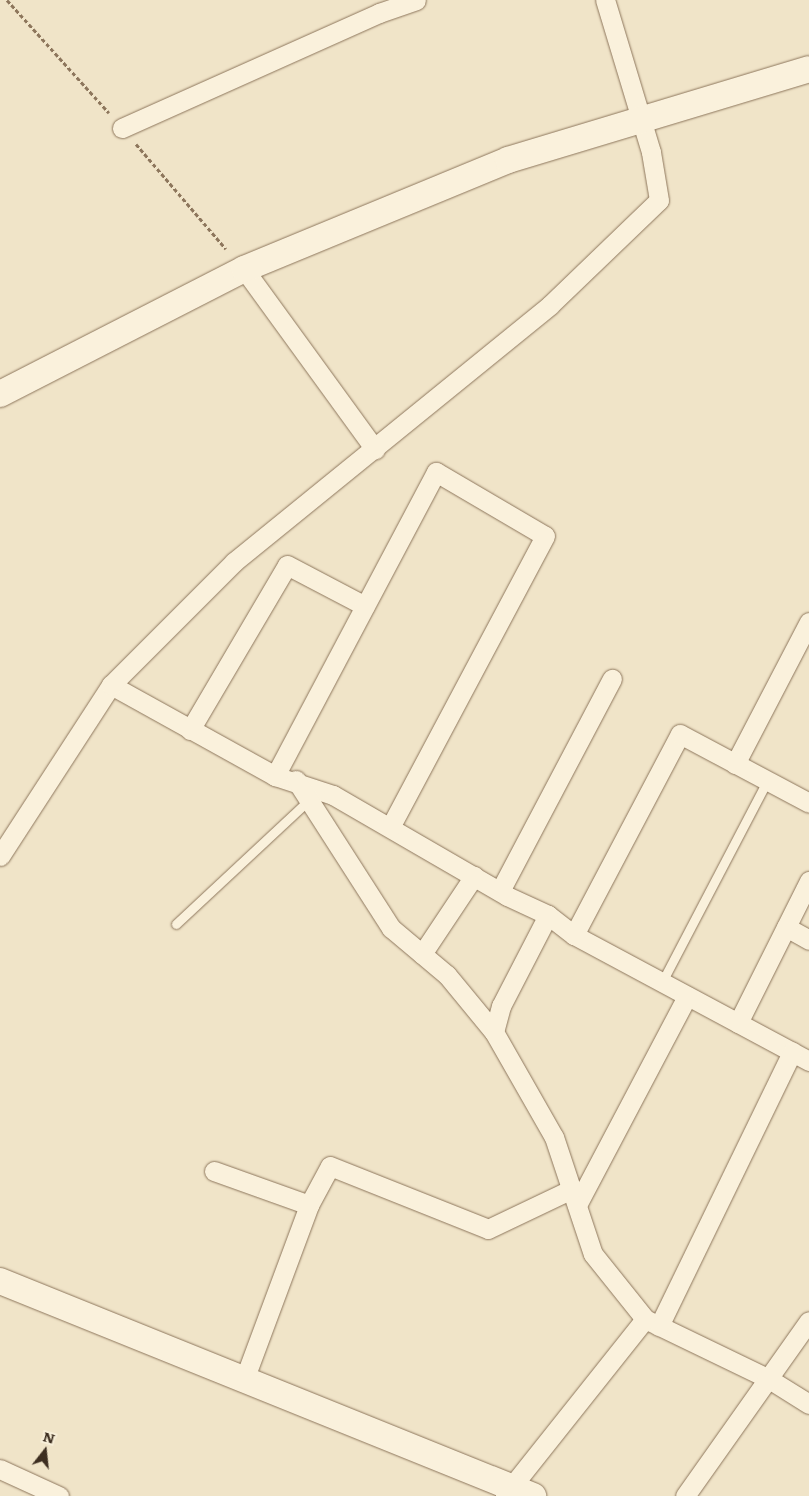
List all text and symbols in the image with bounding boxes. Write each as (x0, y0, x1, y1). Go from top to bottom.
text: N (41, 1425, 58, 1448)
north arrow (20, 1426, 70, 1476)

